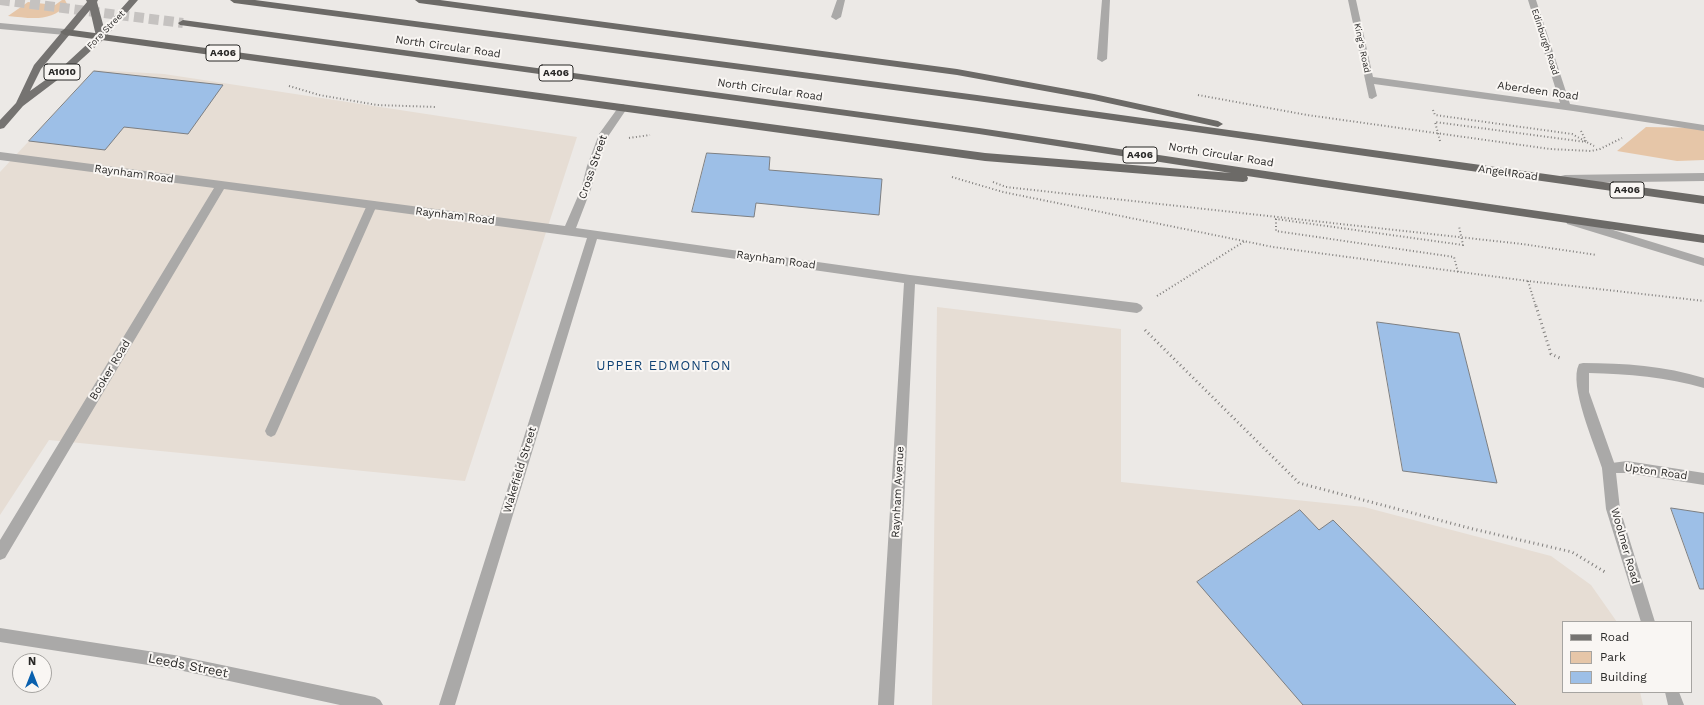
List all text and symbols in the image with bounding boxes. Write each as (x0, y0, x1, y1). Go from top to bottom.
street label: Edinburgh Road (1529, 7, 1561, 77)
street label: Fore Street (85, 9, 127, 51)
street label: King's Road (1351, 22, 1373, 74)
street label: North Circular Road (394, 33, 502, 61)
road number: A406 (206, 45, 240, 61)
road number: A1010 (44, 64, 80, 80)
road number: A406 (539, 65, 573, 81)
street label: North Circular Road (716, 76, 824, 104)
street label: Aberdeen Road (1497, 79, 1579, 103)
street label: Cross Street (576, 133, 610, 201)
street label: North Circular Road (1167, 140, 1275, 170)
road number: A406 (1123, 147, 1157, 163)
street label: Raynham Road (94, 162, 174, 186)
street label: Angel Road (1477, 162, 1539, 184)
road number: A406 (1610, 182, 1644, 198)
street label: Raynham Road (415, 205, 495, 227)
street label: Raynham Road (736, 248, 816, 272)
street label: Booker Road (87, 338, 133, 402)
district label: UPPER EDMONTON (596, 358, 732, 374)
street label: Wakefield Street (501, 425, 539, 515)
street label: Raynham Avenue (889, 446, 907, 538)
street label: Upton Road (1624, 461, 1688, 483)
street label: Woolmer Road (1608, 506, 1642, 586)
legend (1562, 621, 1692, 693)
text: Road (1600, 630, 1629, 644)
text: Park (1600, 650, 1626, 664)
street label: Leeds Street (147, 651, 229, 681)
north arrow (12, 653, 52, 693)
text: N (28, 655, 36, 668)
text: Building (1600, 670, 1647, 684)

